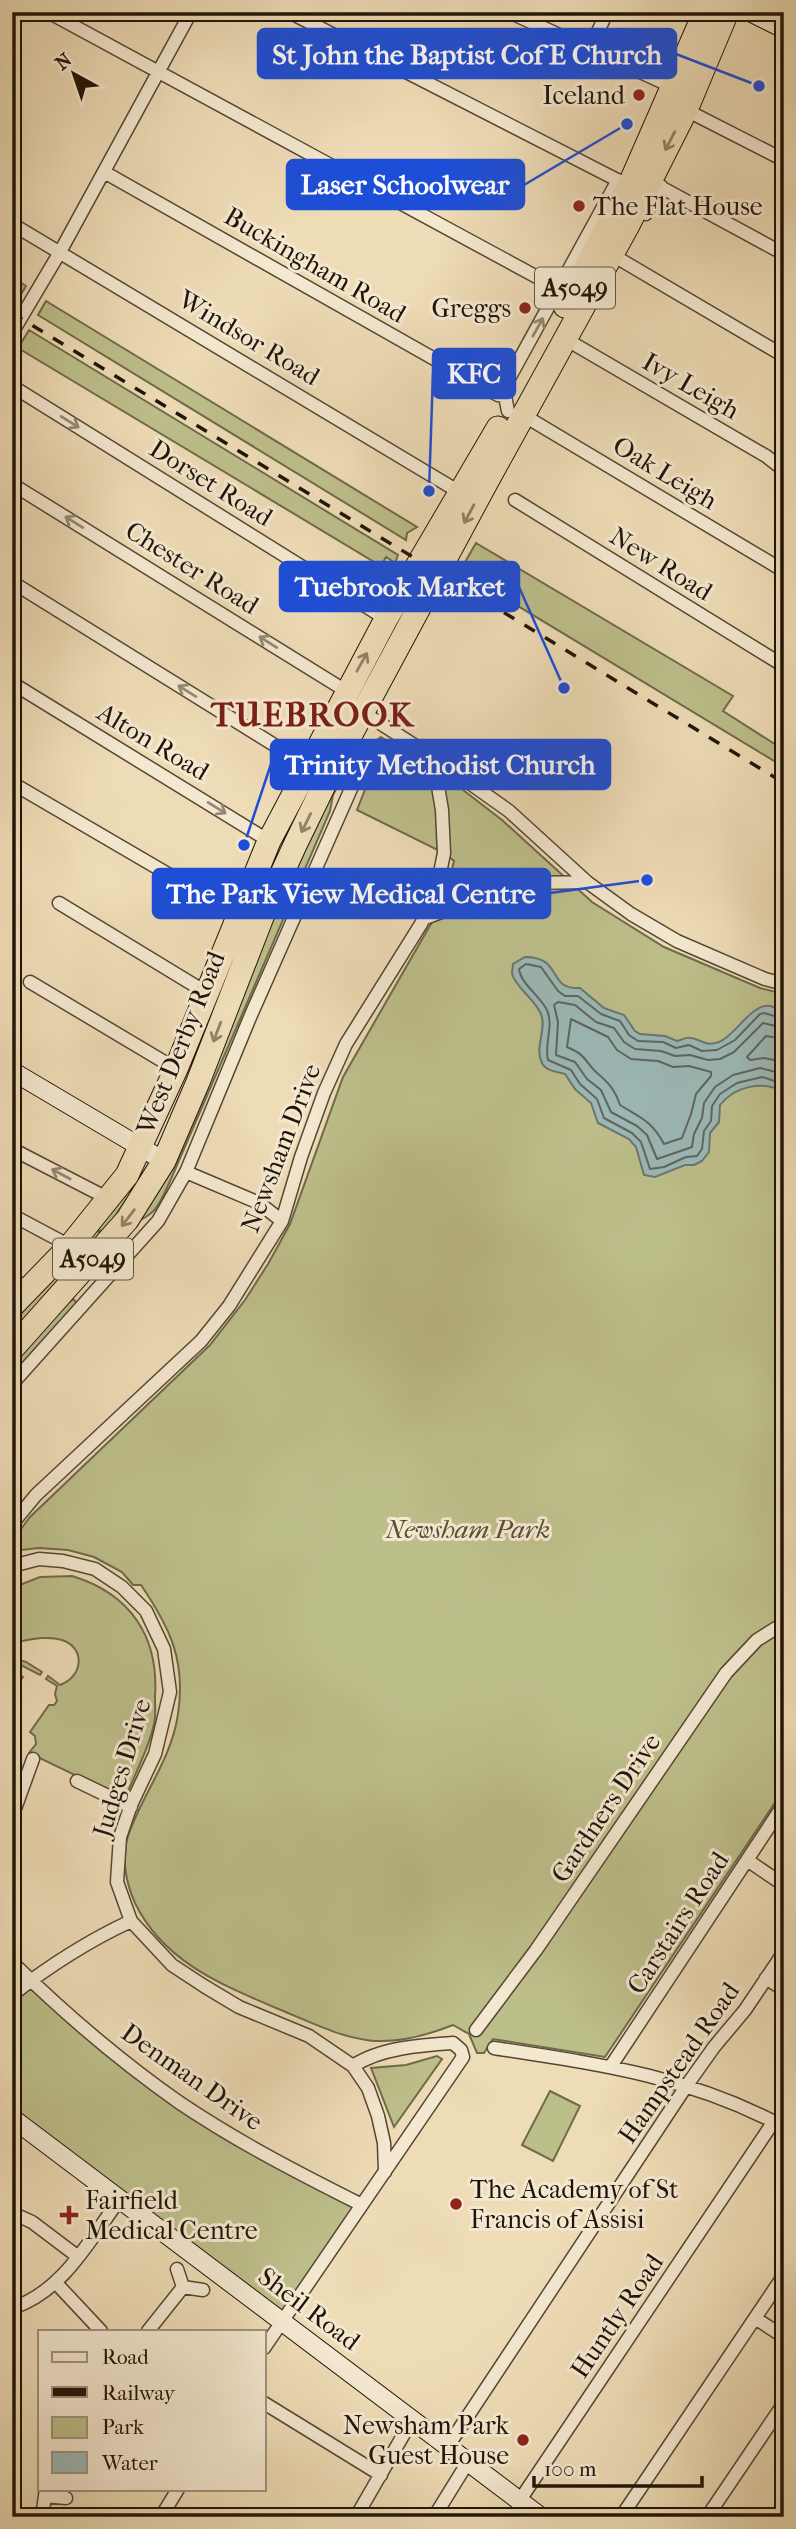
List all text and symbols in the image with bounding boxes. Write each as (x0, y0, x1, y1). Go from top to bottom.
callout: St John the Baptist Cof E Church (258, 29, 676, 78)
north arrow (38, 38, 108, 108)
text: St John the Baptist Cof E Church (272, 38, 662, 71)
text: N (51, 48, 77, 75)
place label: Iceland (543, 80, 626, 111)
marker: Iceland (631, 87, 647, 103)
one-way arrow (663, 130, 677, 151)
callout: Laser Schoolwear (287, 160, 524, 209)
text: Laser Schoolwear (301, 168, 511, 201)
place label: The Flat House (593, 191, 763, 222)
marker: The Flat House (571, 198, 587, 214)
street label: Buckingham Road (219, 200, 412, 330)
road number: A5049 (535, 268, 615, 309)
street label: Windsor Road (172, 283, 326, 393)
place label: Greggs (431, 293, 511, 324)
marker: Greggs (517, 300, 533, 316)
one-way arrow (532, 317, 545, 338)
street label: Ivy Leigh (637, 346, 745, 426)
callout: KFC (433, 349, 515, 398)
text: KFC (447, 357, 501, 390)
one-way arrow (60, 415, 80, 429)
street label: Oak Leigh (607, 430, 723, 516)
street label: Dorset Road (144, 433, 279, 533)
one-way arrow (462, 503, 476, 524)
one-way arrow (65, 514, 85, 528)
street label: Chester Road (120, 515, 265, 622)
street label: New Road (604, 520, 719, 608)
callout: Tuebrook Market (280, 562, 519, 611)
text: Tuebrook Market (294, 570, 506, 603)
one-way arrow (258, 634, 278, 648)
one-way arrow (355, 653, 369, 673)
one-way arrow (178, 684, 198, 698)
street label: Alton Road (91, 696, 215, 788)
district label: TUEBROOK (210, 696, 415, 735)
callout: Trinity Methodist Church (271, 740, 610, 789)
text: Trinity Methodist Church (284, 748, 596, 781)
one-way arrow (206, 801, 226, 815)
one-way arrow (298, 812, 312, 833)
callout: The Park View Medical Centre (153, 869, 550, 918)
text: The Park View Medical Centre (165, 877, 536, 910)
street label: West Derby Road (130, 946, 232, 1140)
one-way arrow (209, 1021, 222, 1043)
street label: Newsham Drive (235, 1059, 327, 1237)
one-way arrow (51, 1167, 71, 1181)
one-way arrow (120, 1209, 135, 1227)
road number: A5049 (53, 1238, 133, 1280)
park label: Newsham Park (385, 1514, 550, 1545)
street label: Judges Drive (86, 1695, 158, 1843)
street label: Gardners Drive (545, 1728, 667, 1888)
street label: Carstairs Road (621, 1845, 736, 2000)
street label: Hampstead Road (612, 1976, 747, 2150)
street label: Denman Drive (115, 2017, 269, 2137)
place label: The Academy of St Francis of Assisi (470, 2174, 679, 2235)
place label: Fairfield Medical Centre (85, 2185, 258, 2246)
marker: The Academy of St Francis of Assisi (448, 2196, 464, 2212)
marker: Fairfield Medical Centre (59, 2205, 79, 2225)
street label: Huntly Road (564, 2247, 670, 2384)
street label: Sheil Road (252, 2261, 367, 2358)
legend (38, 2330, 266, 2490)
text: Road (102, 2345, 149, 2369)
text: Railway (102, 2381, 176, 2405)
place label: Newsham Park Guest House (343, 2410, 510, 2471)
text: Park (102, 2415, 144, 2439)
marker: Newsham Park Guest House (515, 2432, 531, 2448)
scale bar (534, 2445, 702, 2489)
text: Water (101, 2451, 158, 2475)
text: 100 m (544, 2457, 597, 2481)

